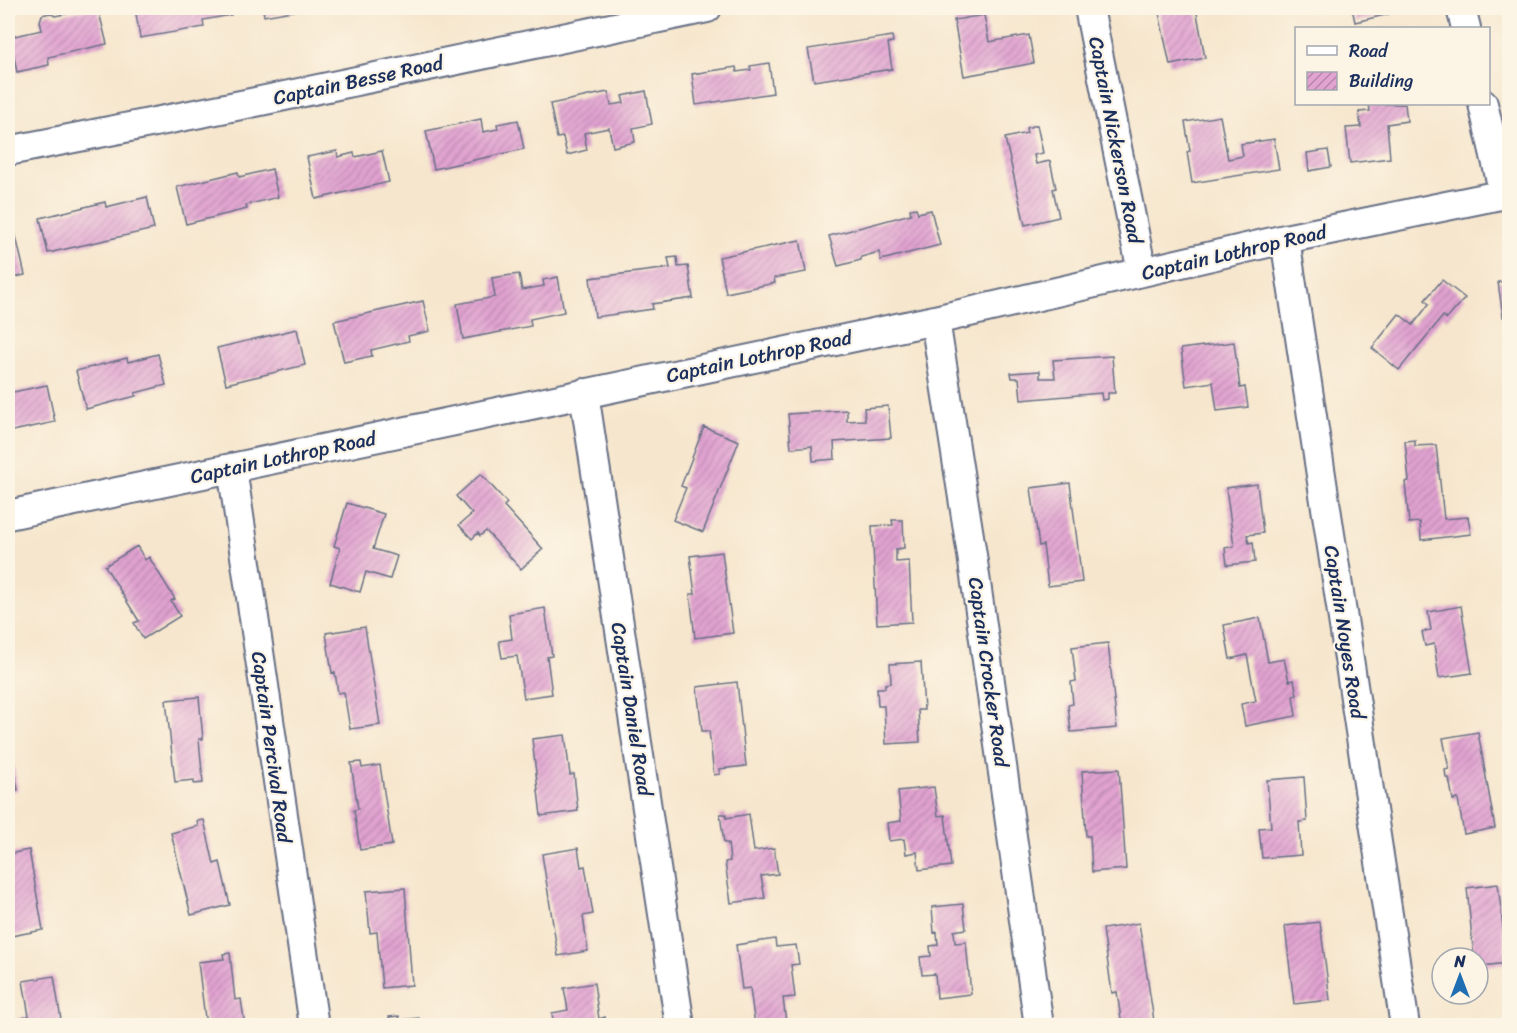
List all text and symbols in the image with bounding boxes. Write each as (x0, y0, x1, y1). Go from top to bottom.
legend (1295, 27, 1490, 105)
street label: Captain Nickerson Road (1078, 34, 1153, 248)
text: Road (1349, 35, 1389, 67)
street label: Captain Besse Road (270, 45, 448, 116)
text: Building (1349, 65, 1413, 97)
street label: Captain Lothrop Road (1138, 214, 1331, 291)
street label: Captain Lothrop Road (663, 319, 857, 393)
street label: Captain Lothrop Road (187, 420, 381, 494)
street label: Captain Noyes Road (1314, 543, 1376, 723)
street label: Captain Crocker Road (958, 575, 1019, 771)
street label: Captain Daniel Road (601, 620, 663, 800)
street label: Captain Percival Road (241, 649, 302, 846)
north arrow (1430, 946, 1490, 1006)
text: N (1453, 947, 1466, 976)

